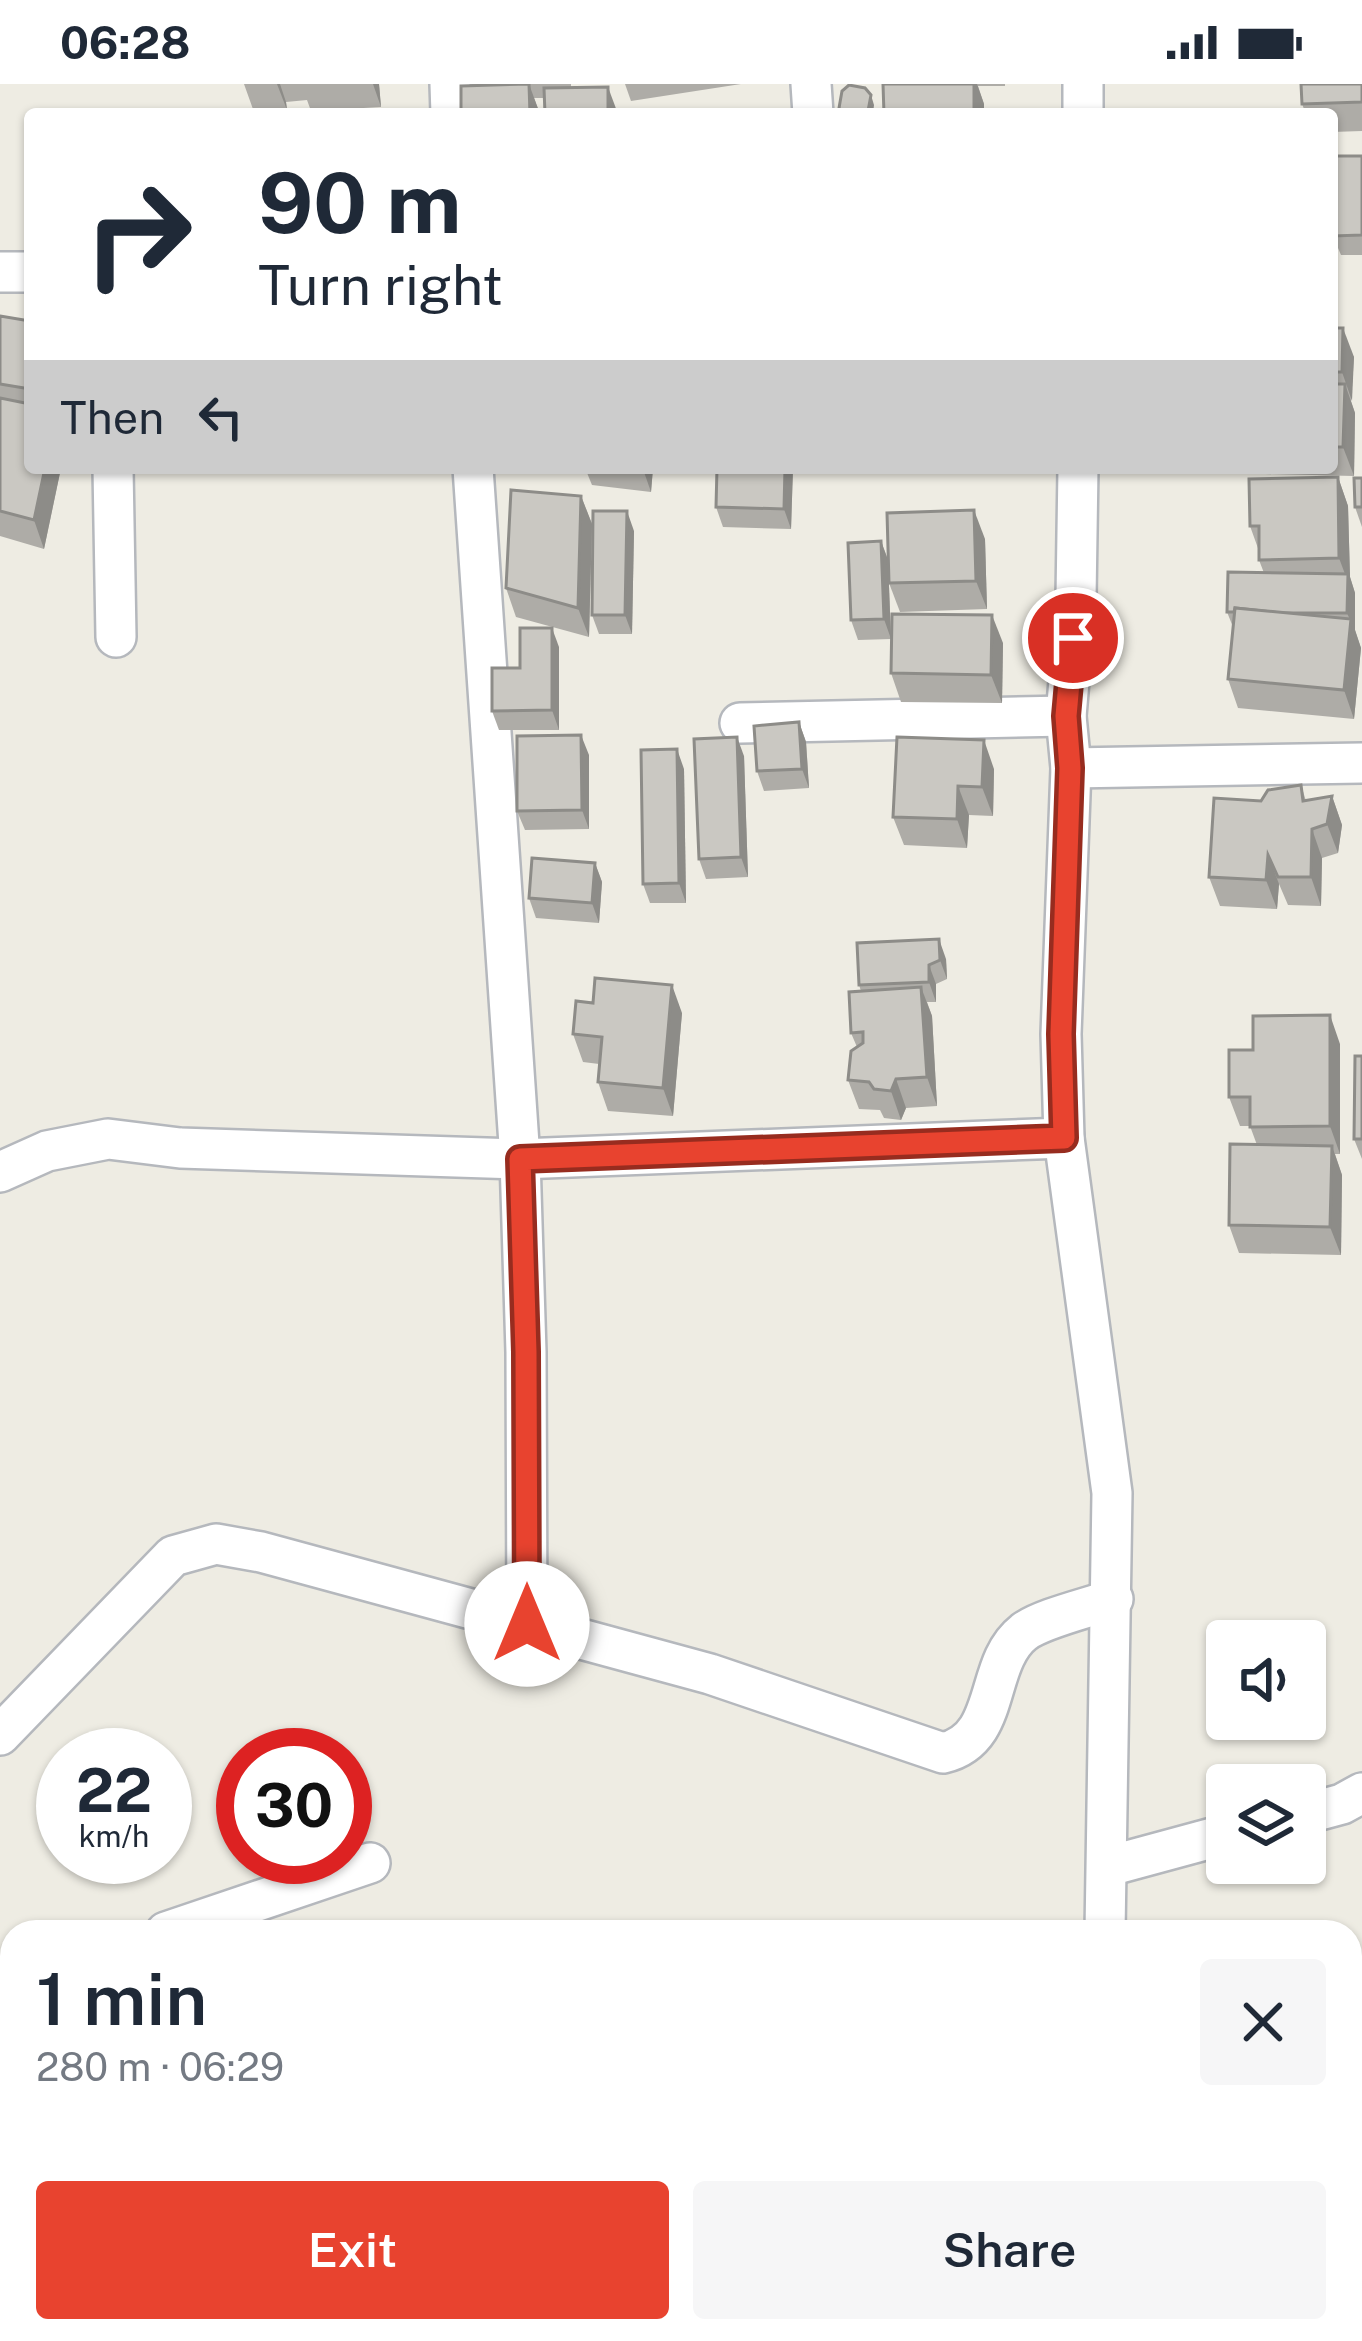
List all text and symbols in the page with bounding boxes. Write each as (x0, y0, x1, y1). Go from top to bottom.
text: 06:28 (60, 16, 190, 69)
text: 90 m (258, 153, 461, 252)
icon: right (60, 156, 216, 312)
text: Turn right (258, 254, 503, 317)
icon: left (188, 384, 254, 450)
text: Then (60, 391, 164, 444)
pin (1022, 587, 1124, 689)
icon: arrive (1040, 605, 1106, 671)
position arrow (464, 1561, 590, 1687)
map controls (1206, 1620, 1326, 1884)
button: sound (1206, 1620, 1326, 1740)
speed limit sign: 30 (216, 1728, 372, 1884)
text: 22 (76, 1755, 152, 1826)
button: layers (1206, 1764, 1326, 1884)
text: km/h (79, 1818, 149, 1854)
text: 1 min (36, 1957, 207, 2041)
button: close (1200, 1959, 1326, 2085)
text: 280 m · 06:29 (36, 2044, 284, 2090)
button: Exit (36, 2181, 669, 2319)
button: Share (693, 2181, 1326, 2319)

